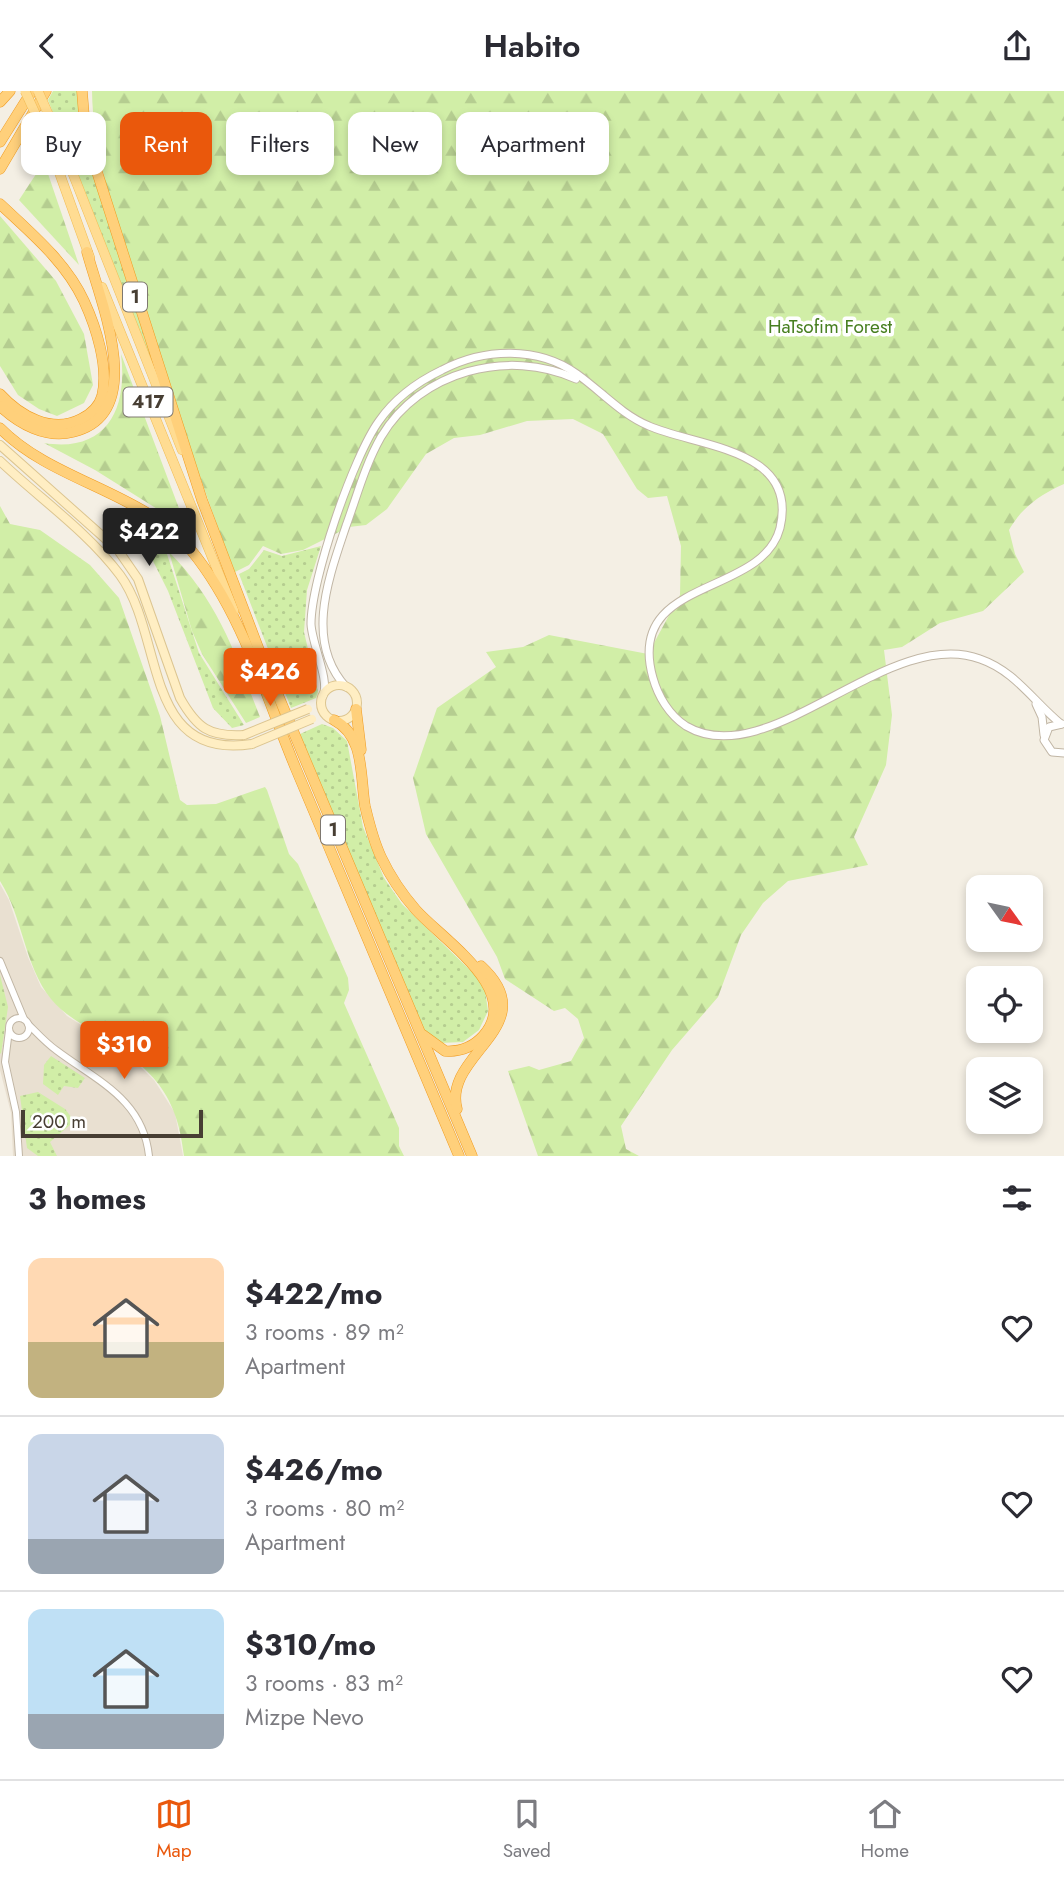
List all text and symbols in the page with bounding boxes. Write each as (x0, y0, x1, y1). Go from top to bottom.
text: Habito (484, 23, 580, 69)
icon: back (28, 27, 66, 65)
icon: share (998, 27, 1036, 65)
chip: Buy (21, 112, 106, 175)
chip: Rent (120, 112, 212, 175)
chip: Filters (226, 112, 334, 175)
chip: New (348, 112, 442, 175)
chip: Apartment (456, 112, 609, 175)
road number: 1 (123, 282, 147, 311)
park label: HaTsofim Forest (768, 313, 893, 340)
road number: 417 (124, 387, 172, 417)
pin: $422 (108, 509, 190, 568)
text: $422 (119, 514, 179, 548)
pin: $426 (229, 649, 311, 708)
text: $426 (240, 654, 300, 688)
road number: 1 (321, 815, 345, 845)
north arrow (966, 875, 1043, 952)
map controls (966, 875, 1043, 1134)
button: locate (966, 966, 1043, 1043)
pin: $310 (83, 1021, 165, 1081)
text: $310 (96, 1027, 152, 1061)
button: layers (966, 1057, 1043, 1134)
scale bar (21, 1107, 203, 1139)
text: 200 m (32, 1108, 86, 1135)
text: 3 homes (28, 1177, 146, 1220)
icon: filters (998, 1179, 1036, 1217)
text: $422/mo (245, 1272, 382, 1315)
icon: home (84, 1286, 168, 1370)
icon: heart (998, 1309, 1036, 1347)
text: 3 rooms · 89 m² (245, 1315, 404, 1349)
text: Apartment (245, 1349, 345, 1383)
text: $426/mo (245, 1448, 383, 1491)
icon: home (84, 1462, 168, 1546)
icon: heart (998, 1485, 1036, 1523)
text: 3 rooms · 80 m² (245, 1491, 404, 1525)
text: Apartment (245, 1525, 345, 1559)
text: $310/mo (245, 1623, 376, 1666)
icon: home (84, 1637, 168, 1721)
icon: heart (998, 1660, 1036, 1698)
text: 3 rooms · 83 m² (245, 1666, 403, 1700)
text: Mizpe Nevo (245, 1700, 364, 1734)
tab: Map (155, 1795, 193, 1864)
tab: Saved (503, 1795, 551, 1864)
tab: Home (861, 1795, 909, 1864)

